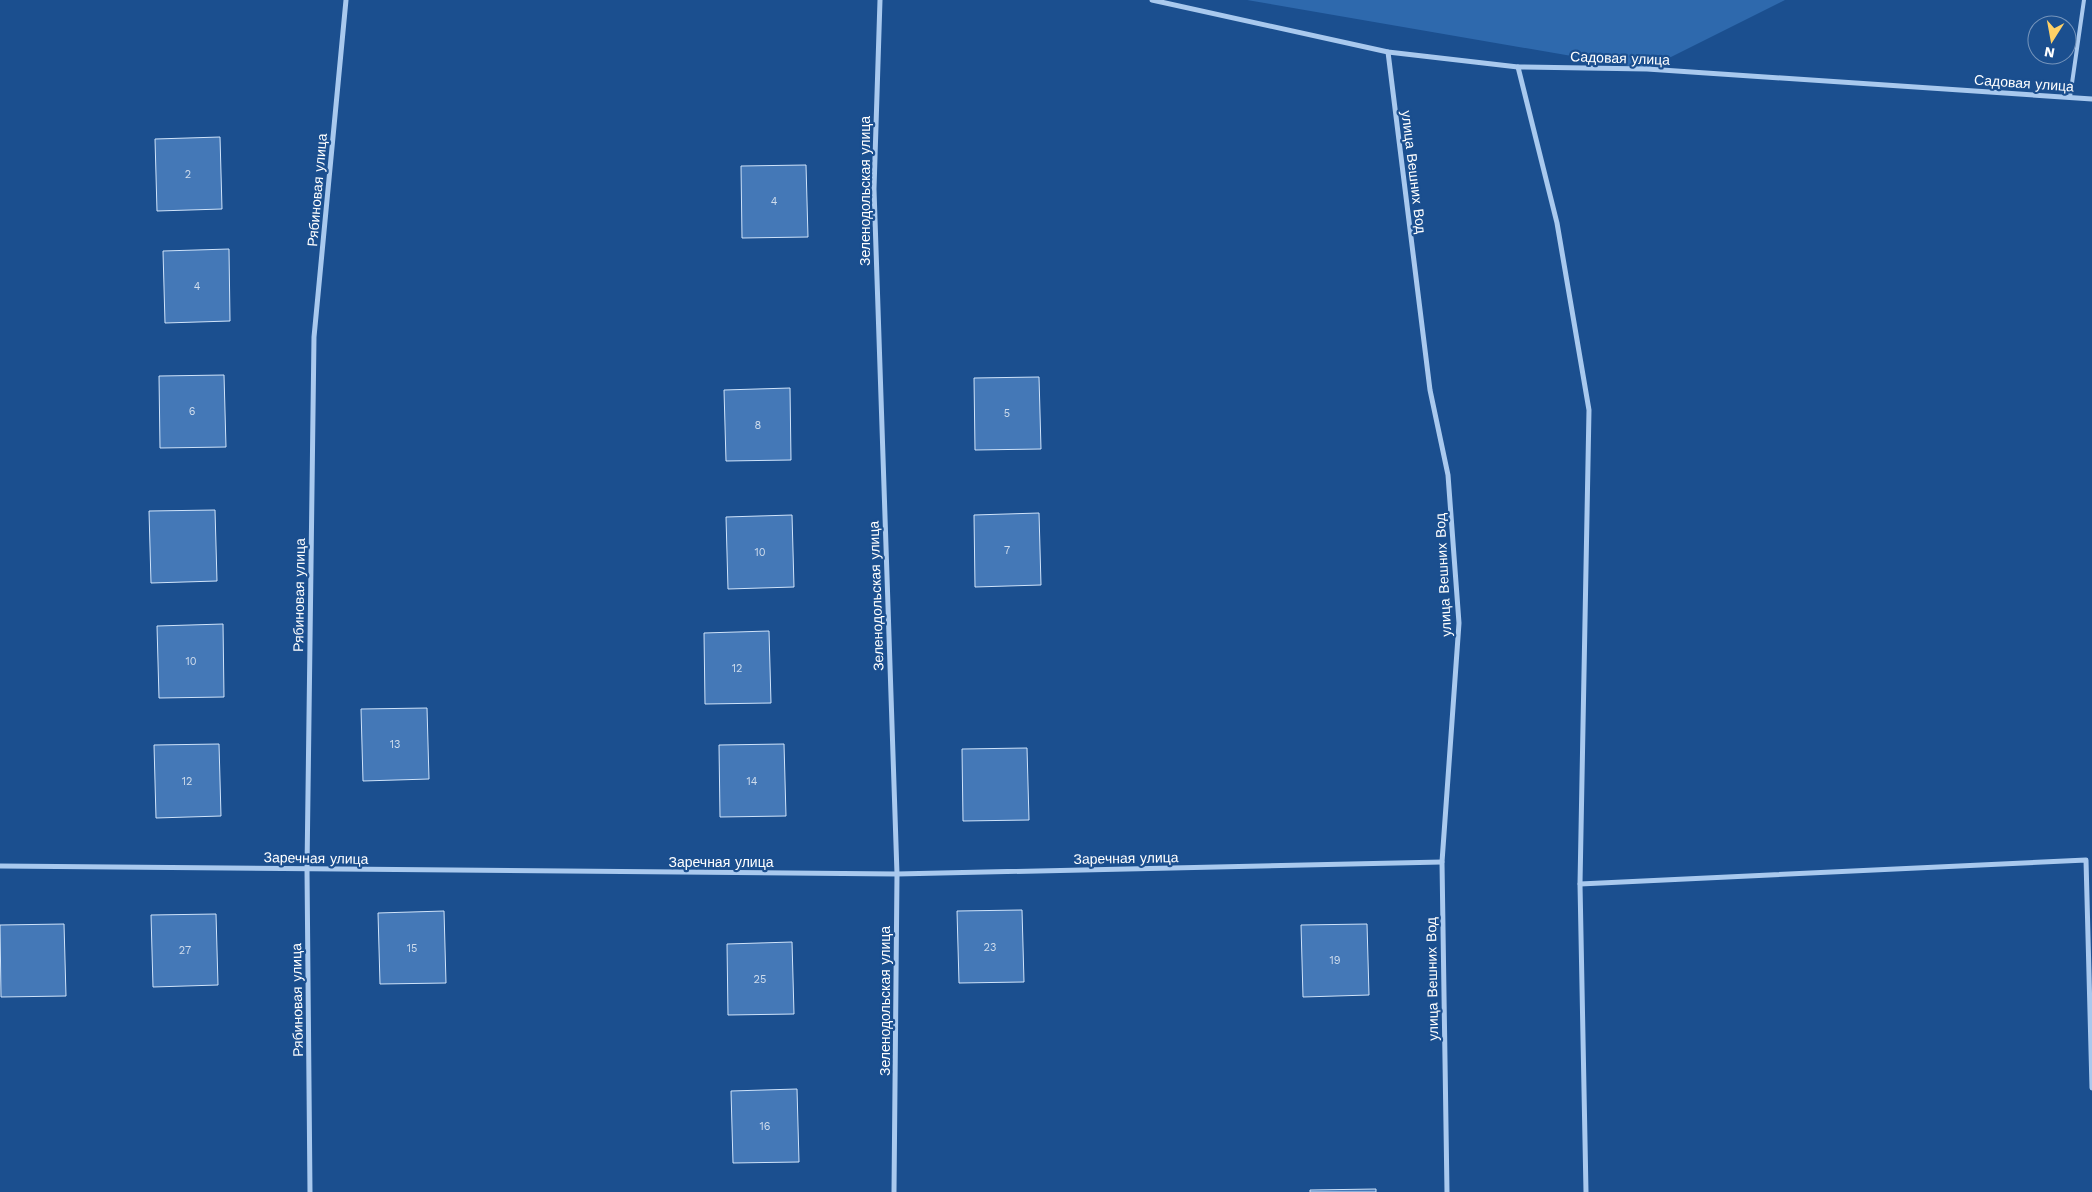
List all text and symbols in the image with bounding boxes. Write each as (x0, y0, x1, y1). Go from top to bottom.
north arrow (2027, 15, 2077, 65)
text: N (2043, 44, 2056, 62)
street label: Садовая улица (1570, 48, 1670, 68)
street label: Садовая улица (1974, 72, 2075, 94)
street label: улица Вешних Вод (1399, 110, 1429, 234)
street label: Зеленодольская улица (857, 116, 873, 266)
street label: Рябиновая улица (304, 132, 330, 247)
house number: 2 (185, 168, 191, 181)
house number: 4 (771, 195, 778, 208)
house number: 4 (194, 280, 201, 293)
house number: 6 (189, 405, 196, 418)
house number: 5 (1004, 407, 1010, 420)
house number: 8 (755, 419, 762, 432)
street label: улица Вешних Вод (1432, 513, 1454, 637)
street label: Зеленодольская улица (865, 521, 887, 671)
street label: Рябиновая улица (290, 538, 308, 652)
house number: 7 (1004, 544, 1010, 557)
house number: 10 (754, 546, 766, 559)
house number: 10 (185, 655, 197, 668)
house number: 12 (732, 662, 742, 675)
house number: 13 (390, 738, 400, 751)
house number: 12 (182, 775, 192, 788)
house number: 14 (746, 775, 758, 788)
street label: Заречная улица (263, 849, 369, 867)
street label: Заречная улица (1073, 849, 1179, 867)
street label: Заречная улица (668, 854, 774, 870)
street label: улица Вешних Вод (1423, 917, 1441, 1041)
street label: Зеленодольская улица (877, 926, 893, 1076)
house number: 23 (984, 941, 996, 954)
house number: 15 (407, 942, 417, 955)
street label: Рябиновая улица (288, 943, 306, 1057)
house number: 27 (179, 944, 191, 957)
house number: 19 (1329, 954, 1341, 967)
house number: 25 (754, 973, 766, 986)
house number: 16 (760, 1120, 771, 1133)

